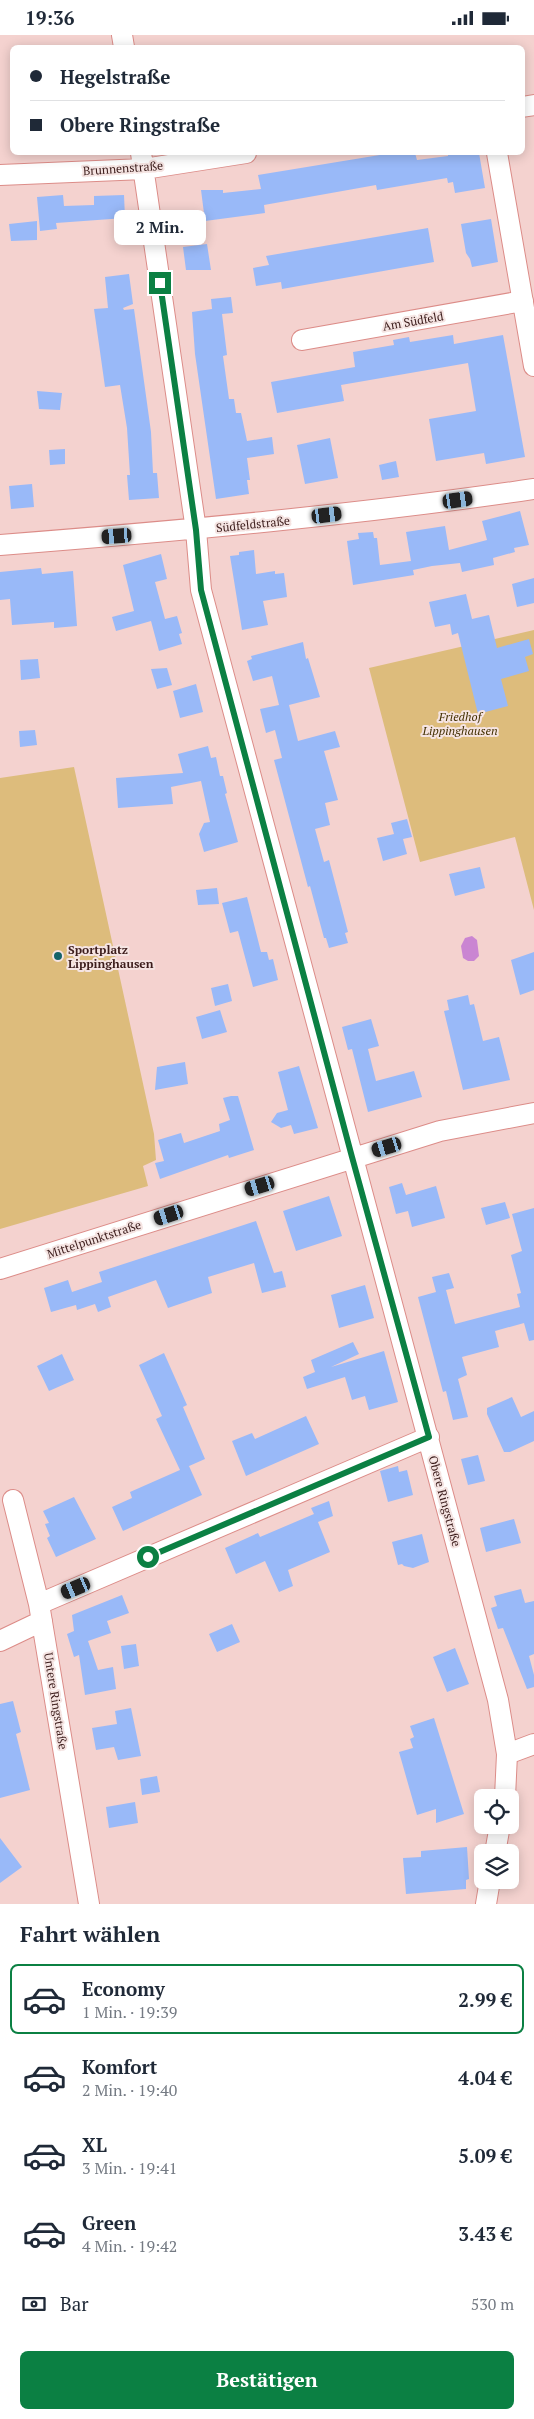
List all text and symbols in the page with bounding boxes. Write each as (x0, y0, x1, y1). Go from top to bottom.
text: 19:36 (25, 5, 74, 30)
text: Hegelstraße (60, 64, 171, 89)
text: Obere Ringstraße (60, 112, 220, 137)
street label: Brunnenstraße (82, 158, 164, 178)
callout: 2 Min. (114, 211, 206, 245)
text: 2 Min. (136, 216, 184, 238)
route end (149, 272, 171, 294)
street label: Am Südfeld (381, 308, 445, 334)
car (442, 490, 473, 510)
car (311, 506, 342, 524)
street label: Südfeldstraße (215, 513, 291, 535)
car (101, 527, 132, 545)
park label: Friedhof Lippinghausen (421, 709, 498, 738)
place label: Sportplatz Lippinghausen (68, 942, 154, 971)
marker: Sportplatz Lippinghausen (52, 950, 64, 962)
car (370, 1135, 403, 1159)
car (243, 1174, 276, 1198)
car (152, 1203, 185, 1227)
street label: Mittelpunktstraße (45, 1217, 143, 1261)
street label: Obere Ringstraße (426, 1454, 464, 1548)
route start (137, 1546, 159, 1568)
car (59, 1575, 92, 1601)
street label: Untere Ringstraße (41, 1651, 71, 1751)
map controls (474, 1789, 519, 1889)
button: locate (474, 1789, 519, 1834)
button: layers (474, 1844, 519, 1889)
text: Fahrt wählen (20, 1919, 160, 1948)
text: Economy (82, 1976, 165, 2001)
icon: car (22, 1977, 67, 2022)
text: 2.99 € (458, 1987, 512, 2012)
text: 1 Min. · 19:39 (82, 2001, 177, 2023)
text: Komfort (82, 2054, 157, 2079)
icon: car (22, 2055, 67, 2100)
text: 4.04 € (458, 2065, 512, 2090)
text: 2 Min. · 19:40 (82, 2079, 177, 2101)
text: XL (82, 2132, 107, 2157)
icon: car (22, 2133, 67, 2178)
text: 5.09 € (458, 2143, 512, 2168)
text: 3 Min. · 19:41 (82, 2157, 177, 2179)
text: Green (82, 2210, 136, 2235)
icon: car (22, 2211, 67, 2256)
text: 3.43 € (458, 2221, 512, 2246)
text: 4 Min. · 19:42 (82, 2235, 177, 2257)
icon: cash (20, 2290, 48, 2318)
text: Bar (60, 2291, 89, 2316)
text: 530 m (471, 2293, 514, 2315)
button: Bestätigen (20, 2351, 514, 2409)

